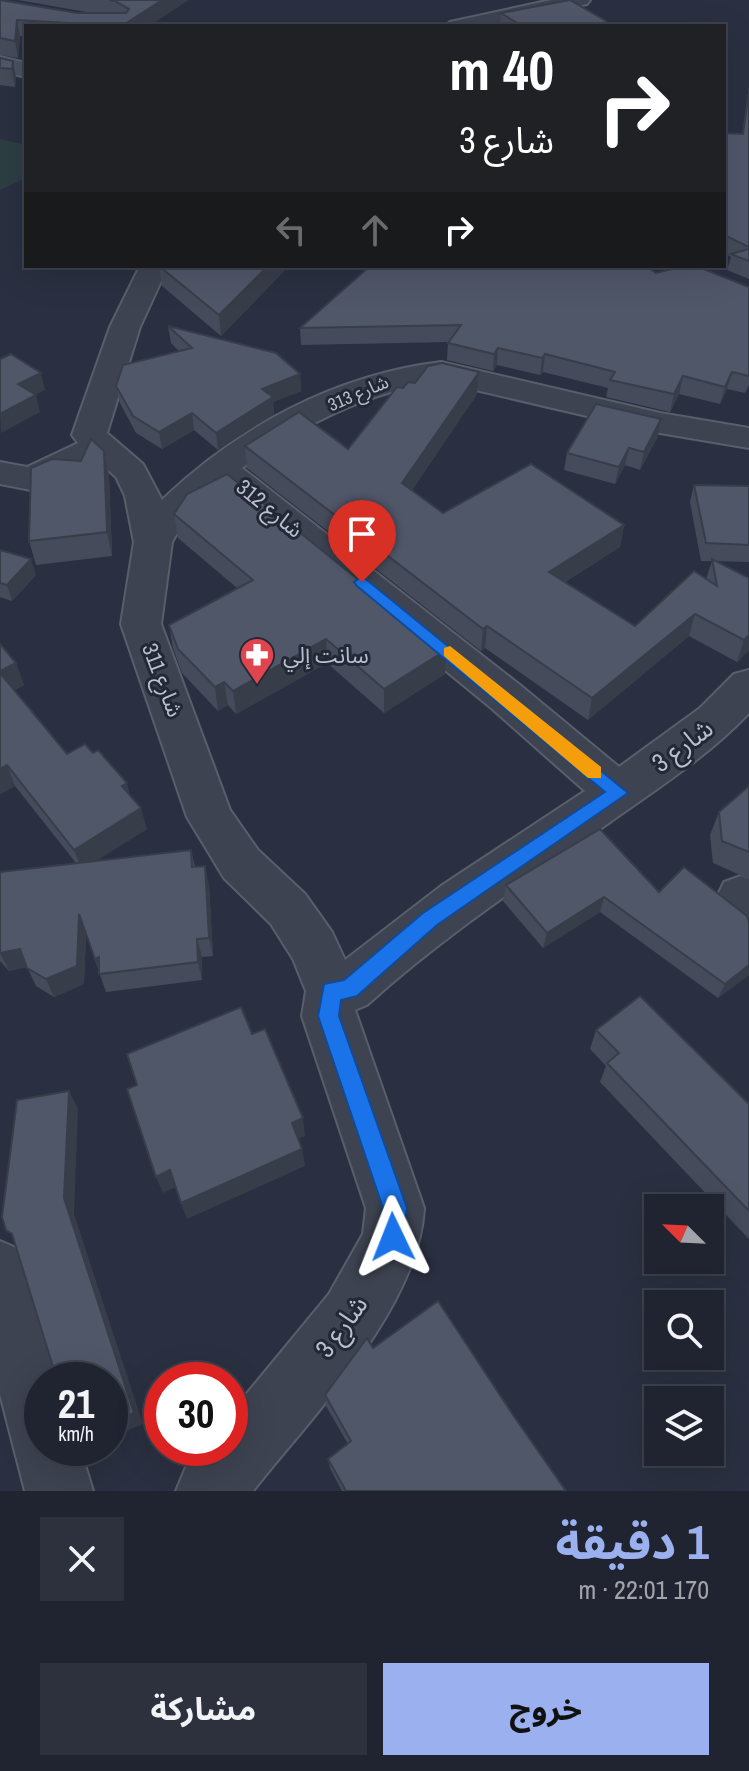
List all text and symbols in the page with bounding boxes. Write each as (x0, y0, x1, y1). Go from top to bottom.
text: 40 m (449, 32, 554, 107)
icon: right (582, 56, 686, 160)
text: شارع 3 (459, 116, 554, 164)
icon: left (269, 208, 313, 252)
icon: ahead (353, 208, 397, 252)
icon: right (437, 208, 481, 252)
street label: شارع 313 (324, 369, 393, 419)
street label: شارع 312 (229, 472, 310, 546)
pin (328, 500, 396, 582)
icon: arrive (340, 512, 384, 556)
pharmacy icon: سانت إلي (238, 636, 276, 686)
street label: شارع 311 (133, 639, 191, 722)
place label: سانت إلي (283, 640, 369, 672)
street label: شارع 3 (644, 710, 721, 781)
north arrow (644, 1194, 724, 1274)
map controls (644, 1194, 724, 1466)
position arrow (351, 1195, 435, 1279)
street label: شارع 3 (307, 1288, 377, 1365)
button: search (644, 1290, 724, 1370)
speed limit sign: 30 (144, 1362, 248, 1466)
text: 21 (58, 1377, 94, 1430)
button: layers (644, 1386, 724, 1466)
text: km/h (58, 1420, 94, 1447)
text: 1 دقيقة (555, 1509, 709, 1574)
button: close (40, 1517, 124, 1601)
text: 170 m · 22:01 (579, 1572, 709, 1607)
button: مشاركة (40, 1663, 367, 1755)
button: خروج (383, 1663, 709, 1755)

